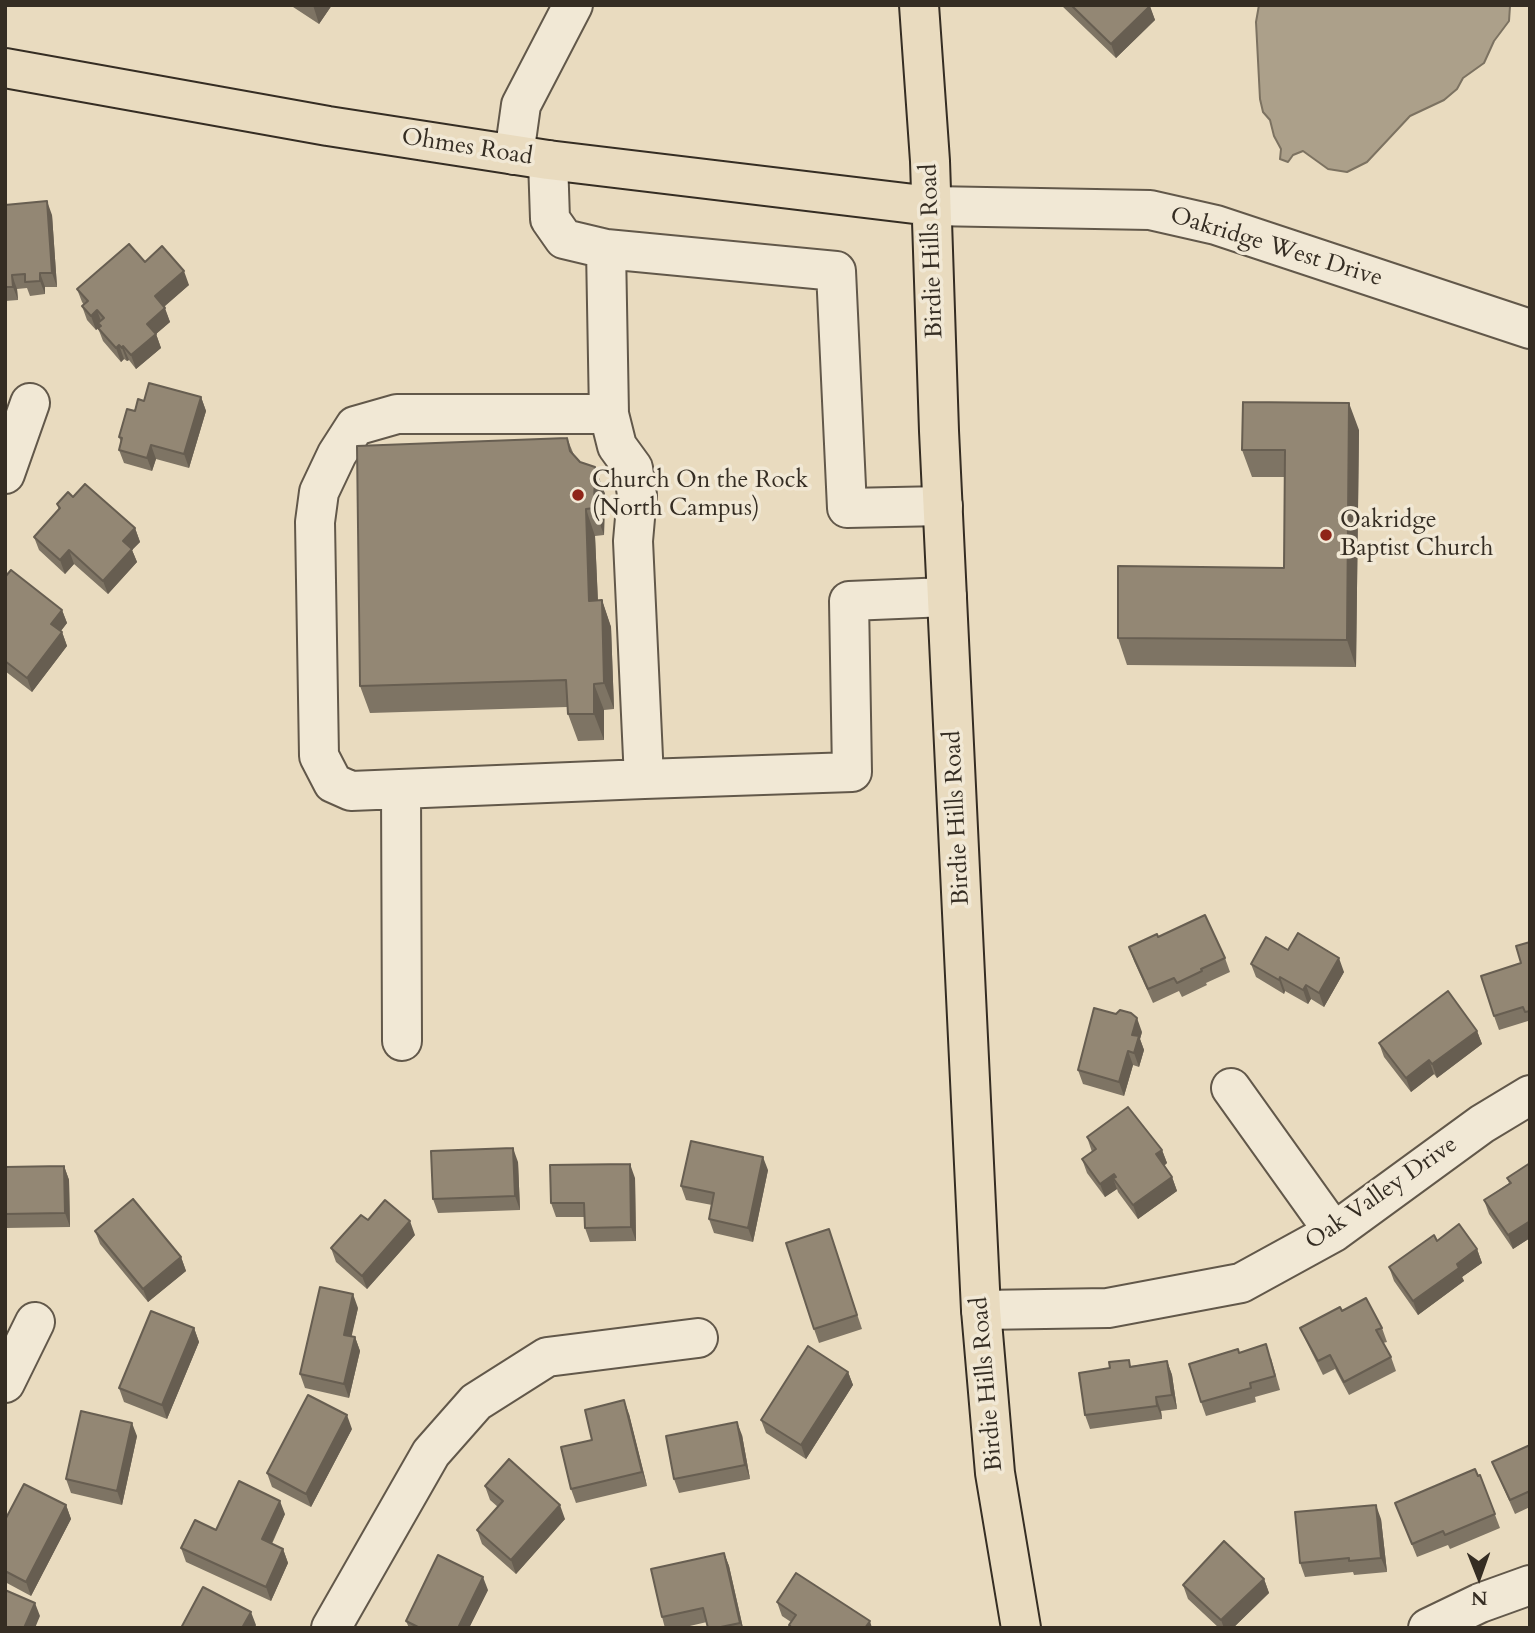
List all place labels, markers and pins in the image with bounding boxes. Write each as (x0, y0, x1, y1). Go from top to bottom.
place label: Church On the Rock (North Campus) (592, 467, 808, 523)
marker: Church On the Rock (North Campus) (570, 487, 586, 503)
place label: Oakridge Baptist Church (1340, 507, 1493, 563)
marker: Oakridge Baptist Church (1318, 527, 1334, 543)

